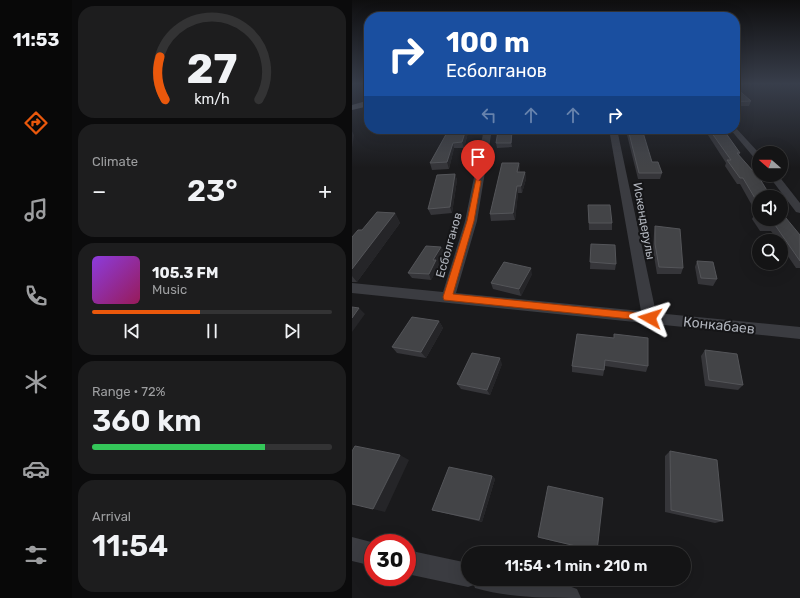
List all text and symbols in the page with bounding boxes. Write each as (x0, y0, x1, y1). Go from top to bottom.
text: 100 m (446, 26, 530, 59)
icon: right (380, 28, 432, 80)
text: 11:53 (13, 29, 59, 51)
text: 27 (187, 44, 237, 93)
text: Есболганов (446, 60, 547, 82)
text: km/h (194, 91, 230, 108)
icon: left (478, 104, 500, 126)
icon: ahead (520, 104, 542, 126)
icon: ahead (562, 104, 584, 126)
icon: right (604, 104, 626, 126)
icon: directions (22, 109, 50, 137)
pin (461, 140, 495, 181)
icon: arrive (467, 146, 489, 168)
north arrow (752, 146, 788, 182)
map controls (752, 146, 788, 270)
text: Climate (92, 154, 138, 169)
text: 23° (187, 173, 238, 209)
text: − (92, 178, 106, 205)
text: + (318, 178, 332, 205)
street label: Искендерулы (630, 181, 658, 261)
button: sound (752, 190, 788, 226)
icon: music (22, 196, 50, 224)
street label: Есболганов (433, 210, 465, 279)
button: search (752, 234, 788, 270)
text: 105.3 FM (152, 264, 218, 282)
icon: phone (22, 282, 50, 310)
text: Music (152, 282, 187, 297)
position arrow (629, 297, 671, 339)
street label: Конкабаев (682, 313, 756, 338)
icon: previous (121, 320, 143, 342)
icon: pause (201, 320, 223, 342)
icon: next (281, 320, 303, 342)
icon: climate (22, 368, 50, 396)
text: Range · 72% (92, 384, 165, 399)
text: 360 km (92, 403, 201, 439)
icon: car (22, 455, 50, 483)
text: Arrival (92, 509, 131, 524)
text: 11:54 (92, 528, 168, 564)
speed limit sign: 30 (364, 534, 416, 586)
icon: filters (22, 541, 50, 569)
text: 11:54 · 1 min · 210 m (505, 557, 647, 575)

